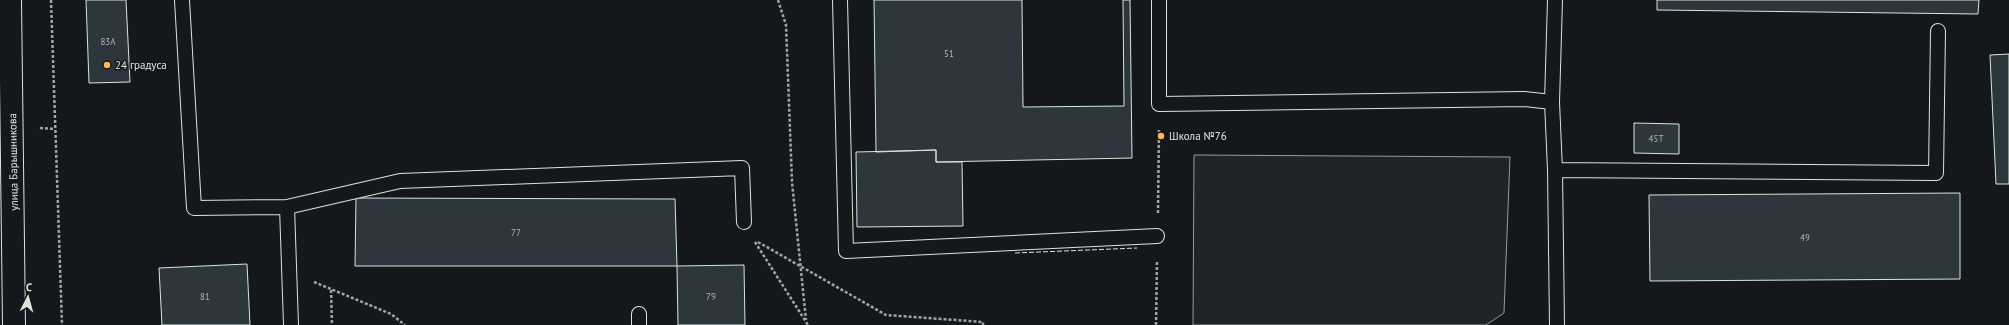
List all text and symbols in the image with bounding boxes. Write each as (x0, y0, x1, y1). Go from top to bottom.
house number: 83А (100, 36, 116, 47)
house number: 51 (944, 48, 954, 59)
place label: 24 градуса (115, 58, 167, 72)
marker: 24 градуса (102, 60, 112, 70)
street label: улица Барышникова (5, 113, 21, 211)
place label: Школа №76 (1169, 129, 1227, 143)
marker: Школа №76 (1156, 131, 1166, 141)
house number: 45Т (1649, 133, 1663, 144)
house number: 77 (511, 227, 521, 238)
house number: 49 (1800, 232, 1810, 243)
north arrow (8, 277, 48, 317)
text: С (25, 280, 33, 294)
house number: 81 (200, 291, 210, 302)
house number: 79 (706, 291, 716, 302)

